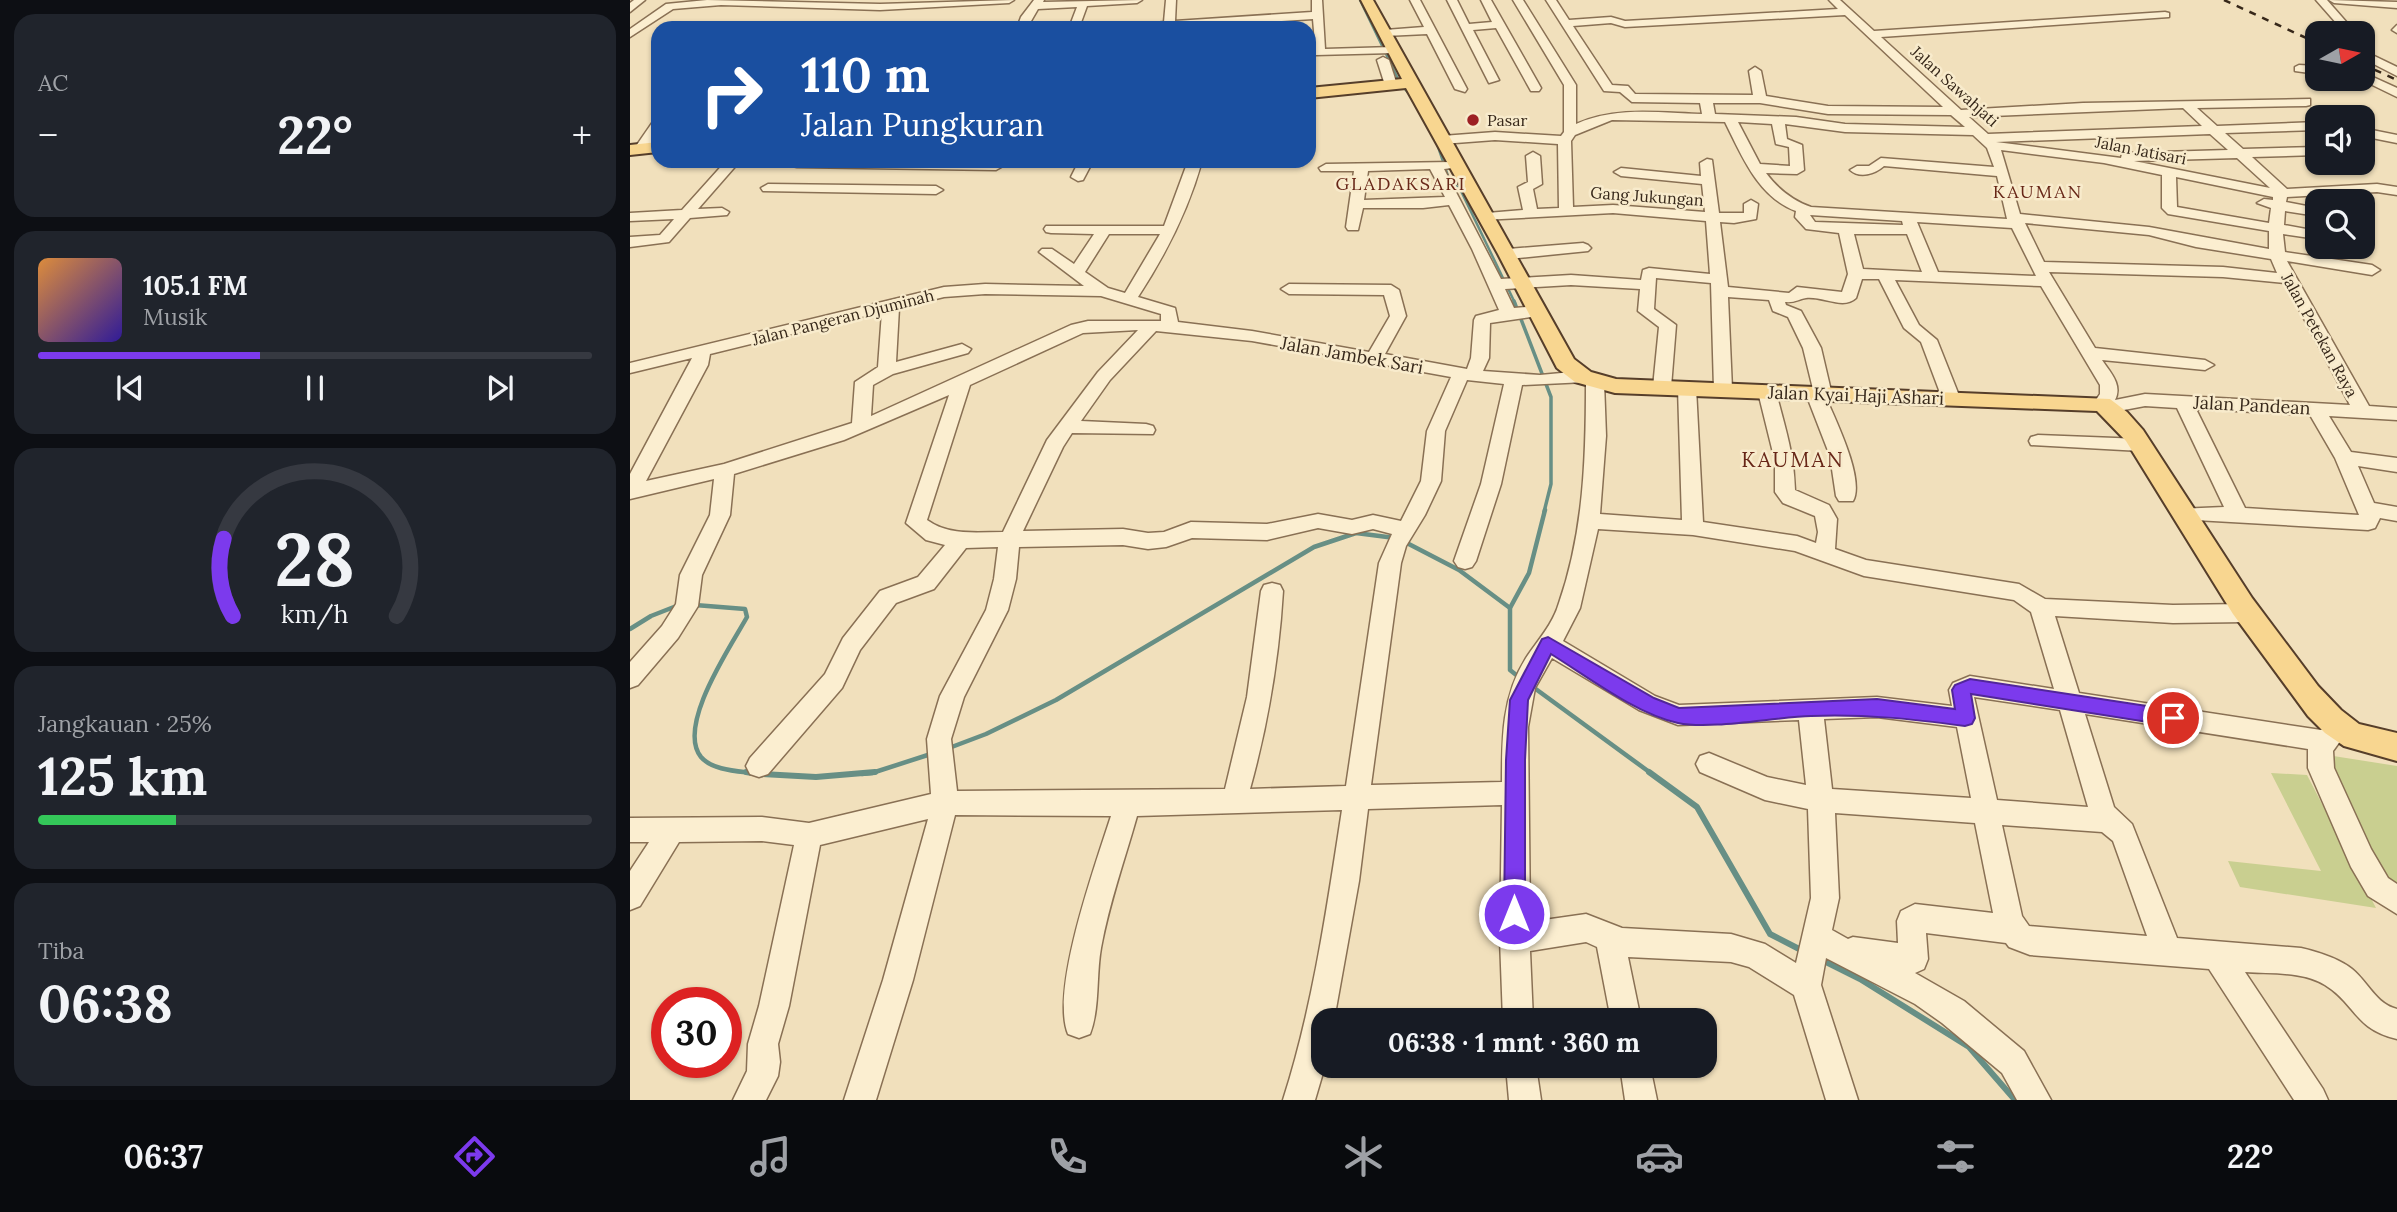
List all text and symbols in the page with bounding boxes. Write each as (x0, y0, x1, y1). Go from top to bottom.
north arrow (2305, 21, 2375, 91)
map controls (2305, 21, 2375, 259)
street label: Jalan Sawahjati (1906, 41, 2003, 131)
text: 110 m (801, 43, 930, 105)
icon: right (686, 49, 777, 140)
text: AC (38, 68, 68, 97)
text: 22° (277, 102, 353, 168)
text: Jalan Pungkuran (801, 104, 1044, 145)
button: sound (2305, 105, 2375, 175)
place label: Pasar (1487, 110, 1528, 130)
text: − (38, 111, 58, 159)
text: + (572, 111, 592, 159)
marker: Pasar (1465, 112, 1481, 128)
street label: Jalan Jatisari (2093, 131, 2188, 169)
district label: GLADAKSARI (1335, 172, 1467, 195)
district label: KAUMAN (1993, 180, 2083, 203)
street label: Gang Jukungan (1590, 182, 1705, 210)
button: search (2305, 189, 2375, 259)
street label: Jalan Petekan Raya (2277, 268, 2362, 401)
text: 105.1 FM (143, 269, 248, 302)
street label: Jalan Pangeran Djuminah (749, 285, 936, 350)
text: Musik (143, 302, 207, 331)
street label: Jalan Jambek Sari (1278, 331, 1425, 379)
icon: previous (111, 369, 149, 407)
icon: pause (296, 369, 334, 407)
icon: next (481, 369, 519, 407)
street label: Jalan Kyai Haji Ashari (1767, 380, 1944, 410)
street label: Jalan Pandean (2192, 390, 2311, 420)
district label: KAUMAN (1741, 446, 1845, 473)
text: 28 (275, 513, 355, 606)
text: km/h (281, 598, 349, 630)
pin (2143, 688, 2203, 748)
icon: arrive (2154, 699, 2192, 737)
text: Jangkauan · 25% (38, 709, 212, 738)
text: 125 km (38, 743, 207, 809)
position arrow (1477, 877, 1551, 951)
text: Tiba (38, 936, 84, 965)
text: 06:38 (38, 970, 173, 1036)
speed limit sign: 30 (651, 987, 742, 1078)
text: 06:38 · 1 mnt · 360 m (1388, 1026, 1640, 1059)
icon: directions (450, 1132, 499, 1181)
icon: music (746, 1132, 795, 1181)
icon: phone (1043, 1132, 1092, 1181)
icon: climate (1339, 1132, 1388, 1181)
icon: car (1635, 1132, 1684, 1181)
icon: filters (1931, 1132, 1980, 1181)
text: 06:37 (124, 1136, 203, 1177)
text: 22° (2227, 1136, 2273, 1177)

